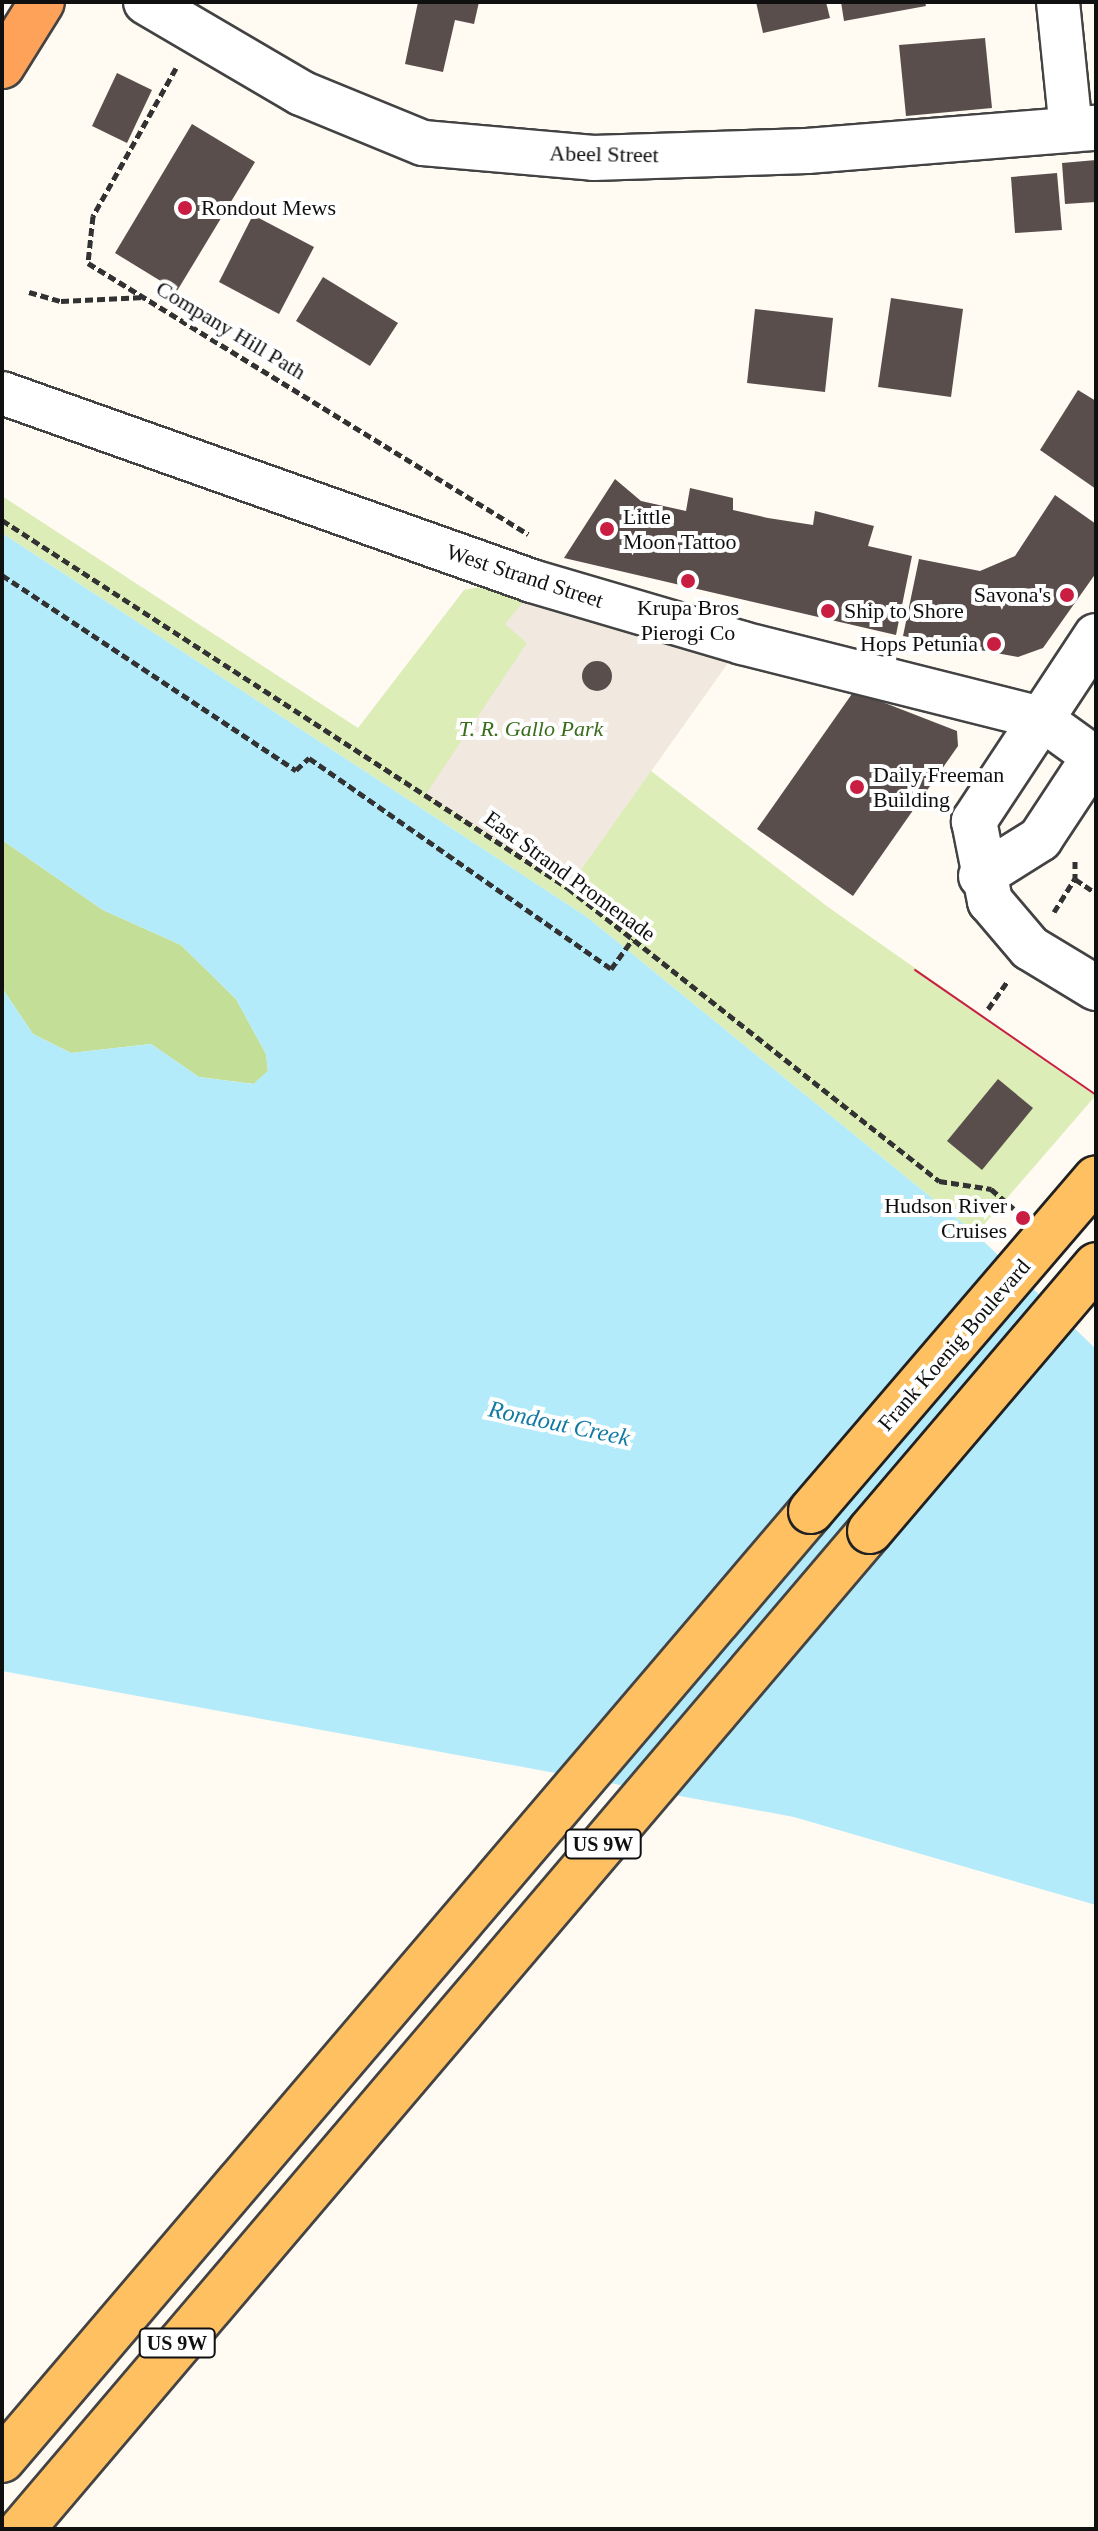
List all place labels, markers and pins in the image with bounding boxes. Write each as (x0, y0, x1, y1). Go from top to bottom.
place label: Rondout Mews (201, 195, 336, 221)
marker: Rondout Mews (176, 199, 194, 217)
place label: Little Moon Tattoo (623, 503, 737, 554)
marker: Little Moon Tattoo (598, 520, 616, 538)
marker: Krupa Bros Pierogi Co (679, 572, 697, 590)
place label: Savona's (974, 582, 1051, 608)
marker: Savona's (1058, 586, 1076, 604)
place label: Krupa Bros Pierogi Co (637, 594, 739, 646)
place label: Ship to Shore (844, 598, 964, 624)
marker: Ship to Shore (819, 602, 837, 620)
place label: Hops Petunia (860, 631, 978, 657)
marker: Hops Petunia (985, 635, 1003, 653)
place label: Daily Freeman Building (873, 761, 1004, 812)
marker: Daily Freeman Building (848, 778, 866, 796)
place label: Hudson River Cruises (884, 1192, 1007, 1244)
marker: Hudson River Cruises (1014, 1209, 1032, 1227)

